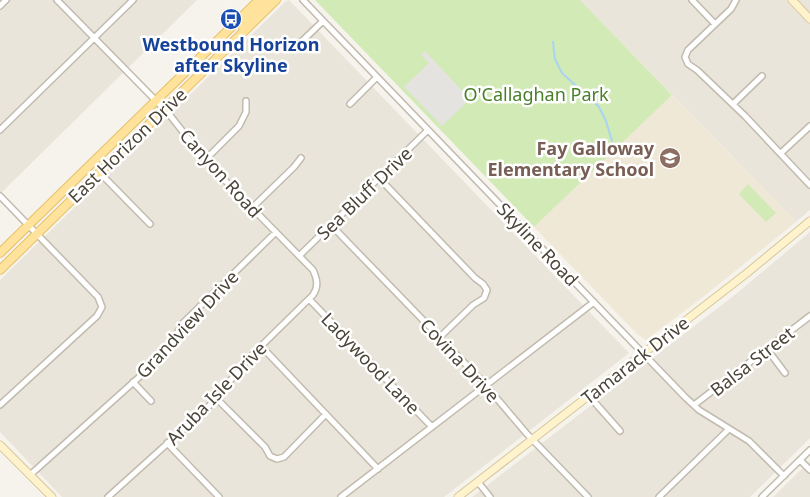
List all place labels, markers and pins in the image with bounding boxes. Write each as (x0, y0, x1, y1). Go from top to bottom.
bus stop icon: Westbound Horizon after Skyline (219, 7, 243, 31)
place label: Westbound Horizon after Skyline (143, 32, 320, 77)
place label: Fay Galloway Elementary School (487, 136, 655, 181)
school or university icon: Fay Galloway Elementary School (658, 146, 682, 170)

